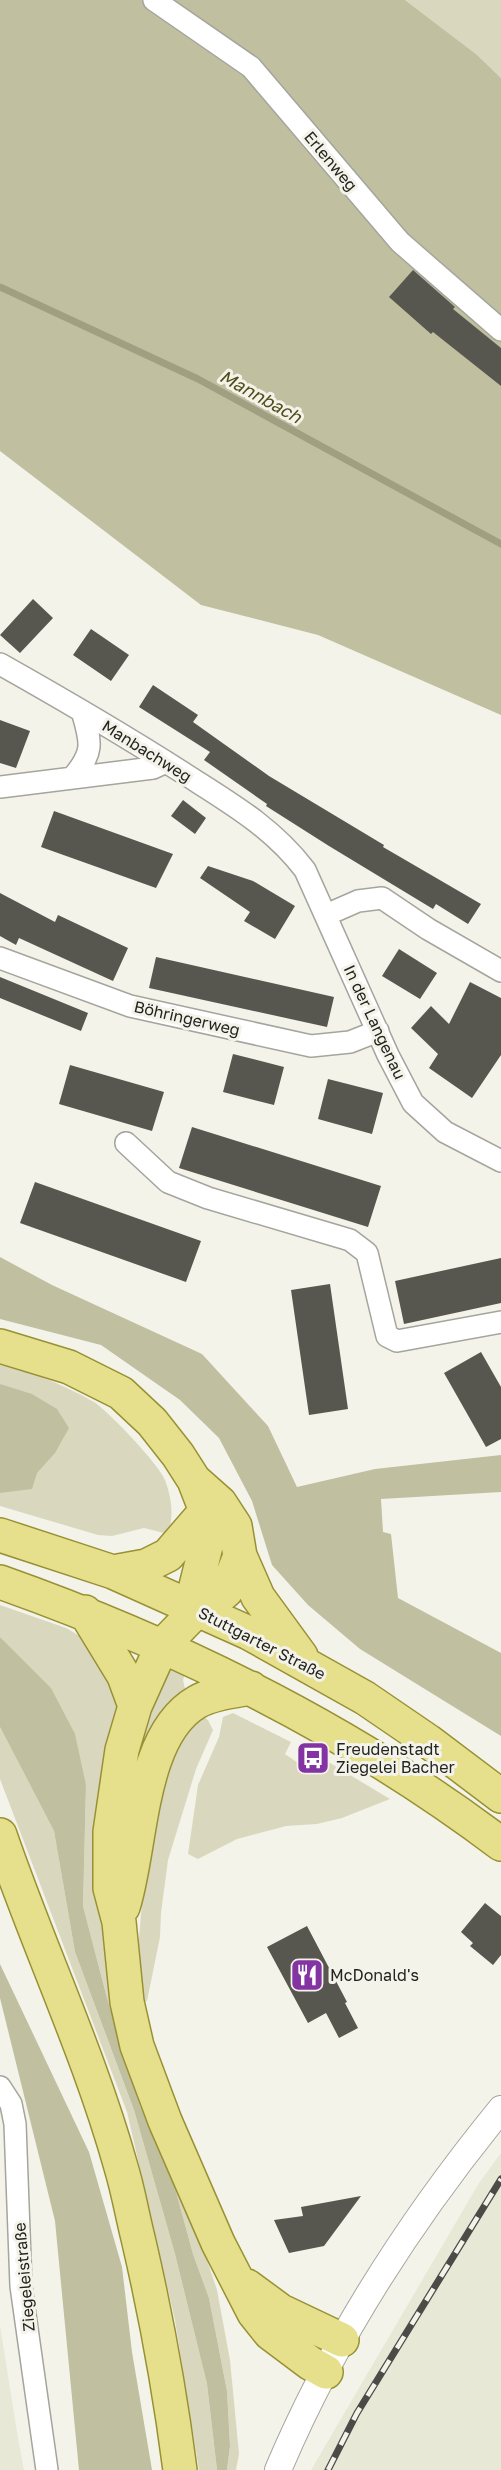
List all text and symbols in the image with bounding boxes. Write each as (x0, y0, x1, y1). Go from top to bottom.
street label: Erlenweg (300, 127, 362, 195)
water label: Mannbach (216, 365, 306, 428)
street label: Manbachweg (99, 716, 195, 786)
street label: In der Langenau (340, 962, 410, 1082)
street label: Böhringerweg (132, 996, 242, 1040)
street label: Stuttgarter Straße (195, 1602, 329, 1684)
place label: Freudenstadt Ziegelei Bacher (336, 1739, 455, 1777)
bus stop icon: Freudenstadt Ziegelei Bacher (295, 1740, 331, 1776)
restaurant icon: McDonald's (289, 1957, 325, 1993)
place label: McDonald's (330, 1965, 419, 1985)
street label: Ziegeleistraße (9, 2222, 39, 2332)

